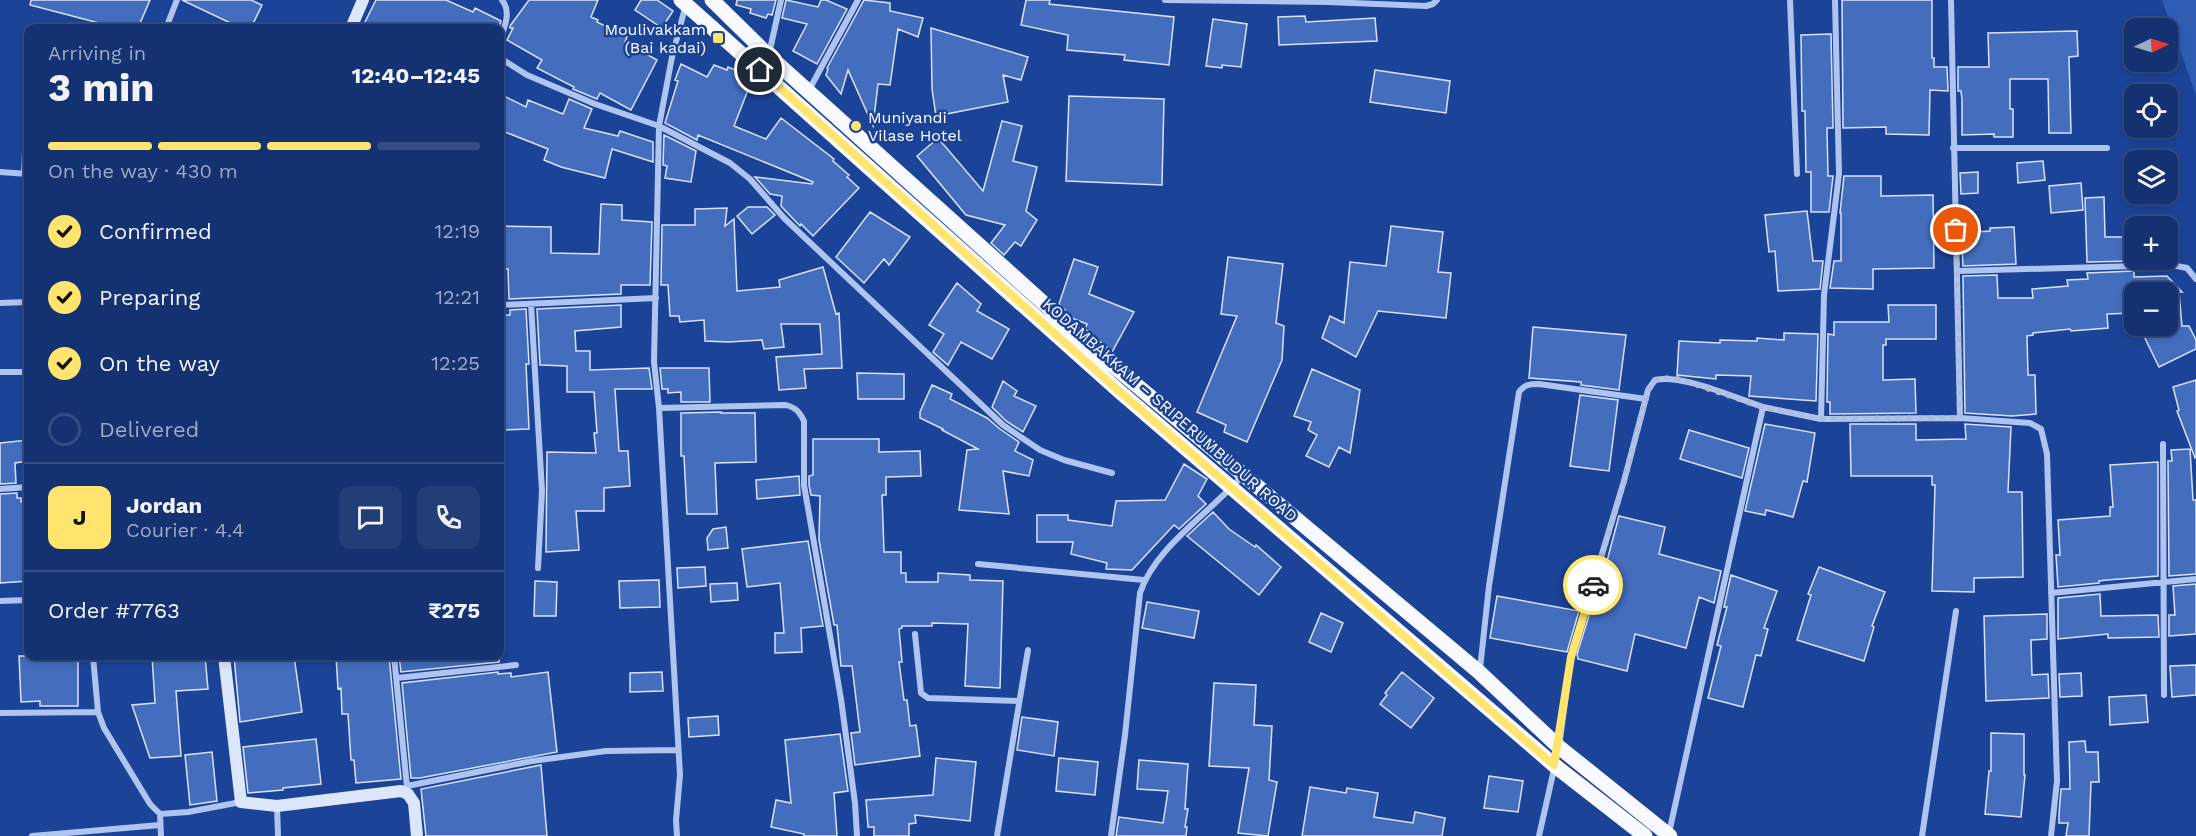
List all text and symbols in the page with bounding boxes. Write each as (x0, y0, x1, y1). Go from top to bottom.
north arrow (2124, 18, 2178, 72)
map controls (2124, 18, 2178, 336)
place label: Moulivakkam (Bai kadai) (604, 20, 706, 57)
marker: Moulivakkam (Bai kadai) (711, 31, 725, 45)
text: Arriving in (48, 41, 146, 65)
pin (734, 44, 785, 95)
icon: home (743, 53, 776, 86)
text: 12:40–12:45 (352, 63, 480, 88)
text: 3 min (48, 65, 155, 110)
button: locate (2124, 84, 2178, 138)
place label: Muniyandi Vilase Hotel (868, 108, 962, 145)
marker: Muniyandi Vilase Hotel (849, 119, 863, 133)
button: layers (2124, 150, 2178, 204)
text: On the way · 430 m (48, 159, 238, 183)
pin (1930, 204, 1981, 255)
icon: bag (1939, 213, 1972, 246)
icon: check (48, 215, 81, 248)
button: + (2124, 216, 2178, 270)
text: Confirmed (99, 219, 212, 244)
text: 12:19 (434, 219, 480, 243)
icon: check (48, 281, 81, 314)
button: − (2124, 282, 2178, 336)
text: Preparing (99, 285, 200, 310)
text: 12:21 (435, 285, 480, 309)
street label: KODAMBAKKAM – SRIPERUMBUDUR ROAD (1039, 294, 1301, 526)
icon: check (48, 347, 81, 380)
text: On the way (99, 351, 220, 376)
text: 12:25 (431, 351, 480, 375)
text: Delivered (99, 417, 199, 442)
button: chat (339, 486, 402, 549)
button: phone (417, 486, 480, 549)
text: Jordan (126, 493, 202, 518)
text: J (73, 505, 86, 530)
text: Courier · 4.4 (126, 518, 244, 542)
courier (1563, 555, 1623, 615)
icon: car (1577, 569, 1610, 602)
text: Order #7763 (48, 598, 180, 623)
text: ₹275 (428, 598, 480, 623)

